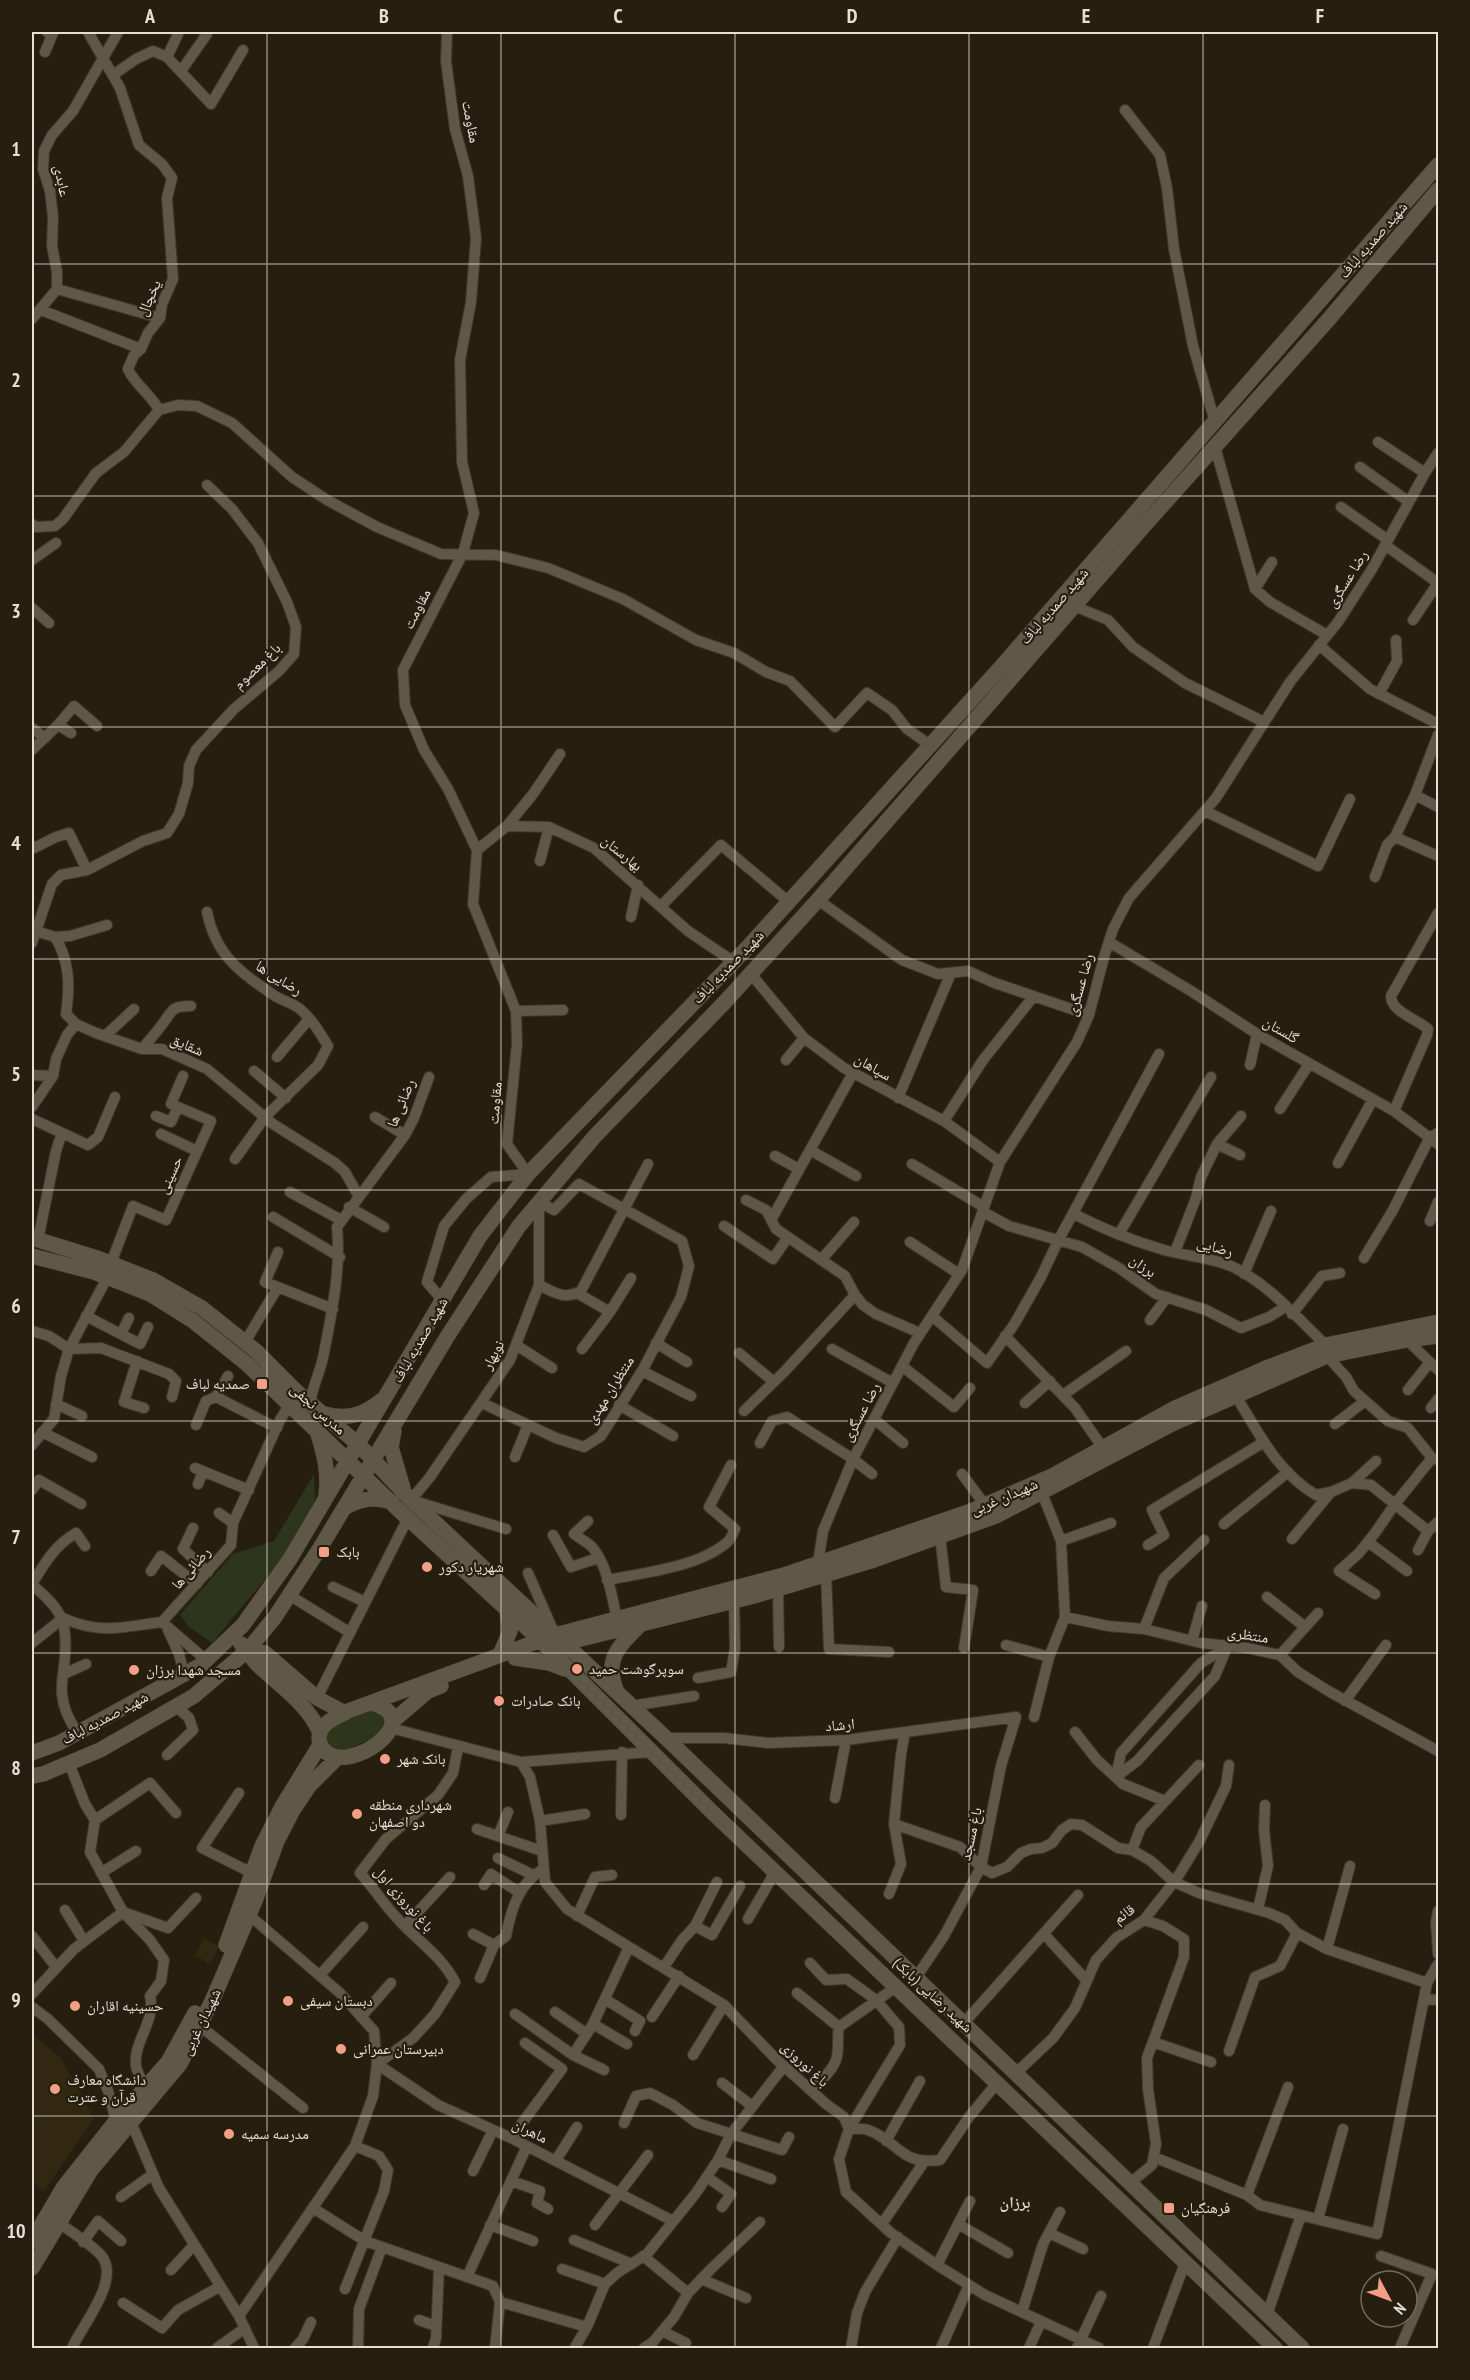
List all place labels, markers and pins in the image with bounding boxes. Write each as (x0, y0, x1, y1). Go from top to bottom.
place label: صمدیه لباف (186, 1374, 250, 1393)
marker: صمدیه لباف (255, 1377, 269, 1391)
place label: بابک (336, 1542, 360, 1561)
marker: بابک (317, 1545, 331, 1559)
place label: شهریار دکور (438, 1557, 504, 1576)
marker: شهریار دکور (420, 1560, 434, 1574)
place label: سوپرگوشت حمید (589, 1659, 684, 1678)
place label: مسجد شهدا برزان (146, 1660, 241, 1680)
marker: سوپرگوشت حمید (570, 1662, 584, 1676)
marker: مسجد شهدا برزان (127, 1663, 141, 1677)
place label: بانک صادرات (511, 1691, 581, 1710)
marker: بانک صادرات (492, 1694, 506, 1708)
place label: بانک شهر (396, 1749, 446, 1768)
marker: بانک شهر (378, 1752, 392, 1766)
place label: شهرداری منطقه دو اصفهان (369, 1795, 452, 1832)
marker: شهرداری منطقه دو اصفهان (350, 1807, 364, 1821)
place label: دبستان سیفی (300, 1991, 373, 2011)
marker: دبستان سیفی (281, 1994, 295, 2008)
place label: حسینیه اقاران (87, 1996, 164, 2016)
marker: حسینیه اقاران (68, 1999, 82, 2013)
place label: دبیرستان عمرانی (353, 2039, 444, 2059)
marker: دبیرستان عمرانی (334, 2042, 348, 2056)
place label: دانشگاه معارف قرآن و عترت (67, 2070, 146, 2107)
marker: دانشگاه معارف قرآن و عترت (48, 2082, 62, 2096)
place label: مدرسه سمیه (241, 2124, 309, 2143)
marker: مدرسه سمیه (222, 2127, 236, 2141)
place label: فرهنگیان (1181, 2198, 1230, 2218)
marker: فرهنگیان (1162, 2201, 1176, 2215)

